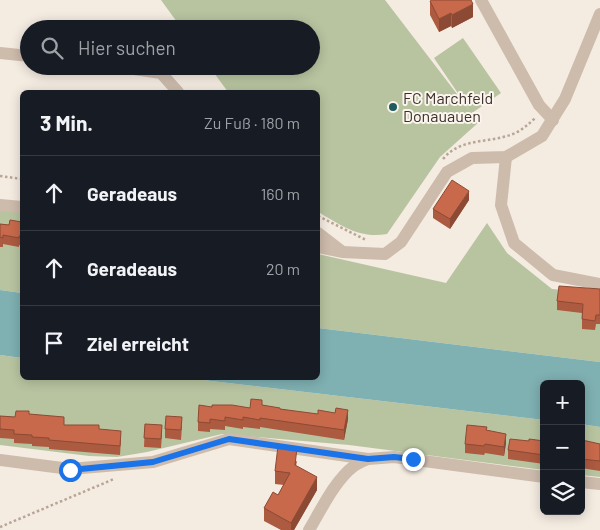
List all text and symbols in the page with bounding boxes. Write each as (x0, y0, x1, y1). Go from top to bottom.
search box (20, 20, 320, 75)
icon: search (38, 34, 66, 62)
text: Hier suchen (78, 36, 176, 59)
place label: FC Marchfeld Donauauen (403, 88, 493, 125)
marker: FC Marchfeld Donauauen (387, 101, 399, 113)
text: 3 Min. (40, 110, 93, 135)
text: Zu Fuß · 180 m (204, 113, 300, 132)
icon: ahead (40, 179, 68, 207)
text: Geradeaus (87, 182, 177, 205)
text: 160 m (261, 184, 300, 203)
icon: ahead (40, 254, 68, 282)
text: Geradeaus (87, 257, 177, 280)
text: 20 m (266, 259, 300, 278)
icon: arrive (40, 329, 68, 357)
text: Ziel erreicht (87, 332, 189, 355)
map controls (540, 380, 585, 515)
button: + (540, 380, 585, 425)
button: − (540, 425, 585, 470)
route end (402, 448, 425, 471)
route start (59, 459, 82, 482)
button: layers (540, 470, 585, 515)

